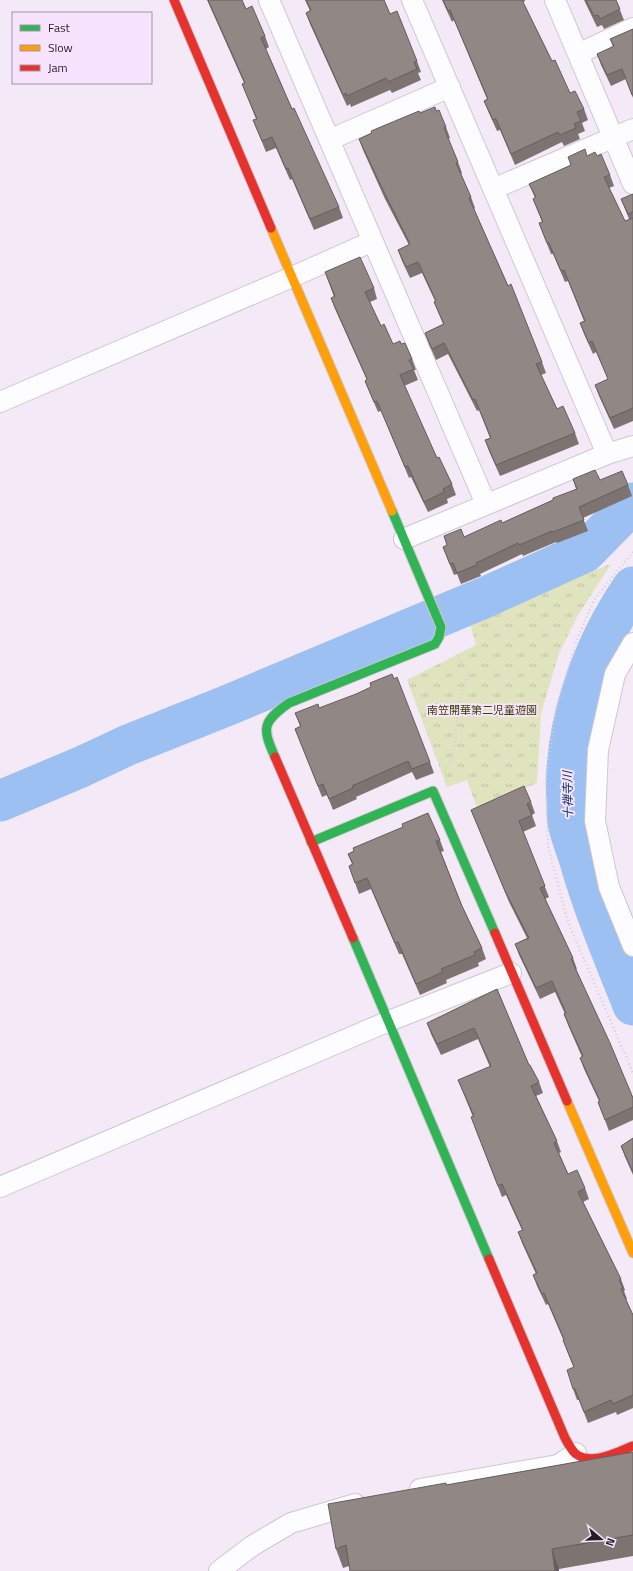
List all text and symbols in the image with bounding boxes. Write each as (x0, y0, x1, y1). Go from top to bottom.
legend (12, 12, 152, 84)
text: Fast (48, 18, 71, 37)
text: Slow (48, 38, 73, 57)
text: Jam (48, 58, 68, 77)
park label: 南笠開華第二児童遊園 (427, 702, 537, 718)
water label: 十禅寺川 (558, 769, 577, 819)
north arrow (581, 1519, 621, 1559)
text: N (602, 1536, 619, 1548)

